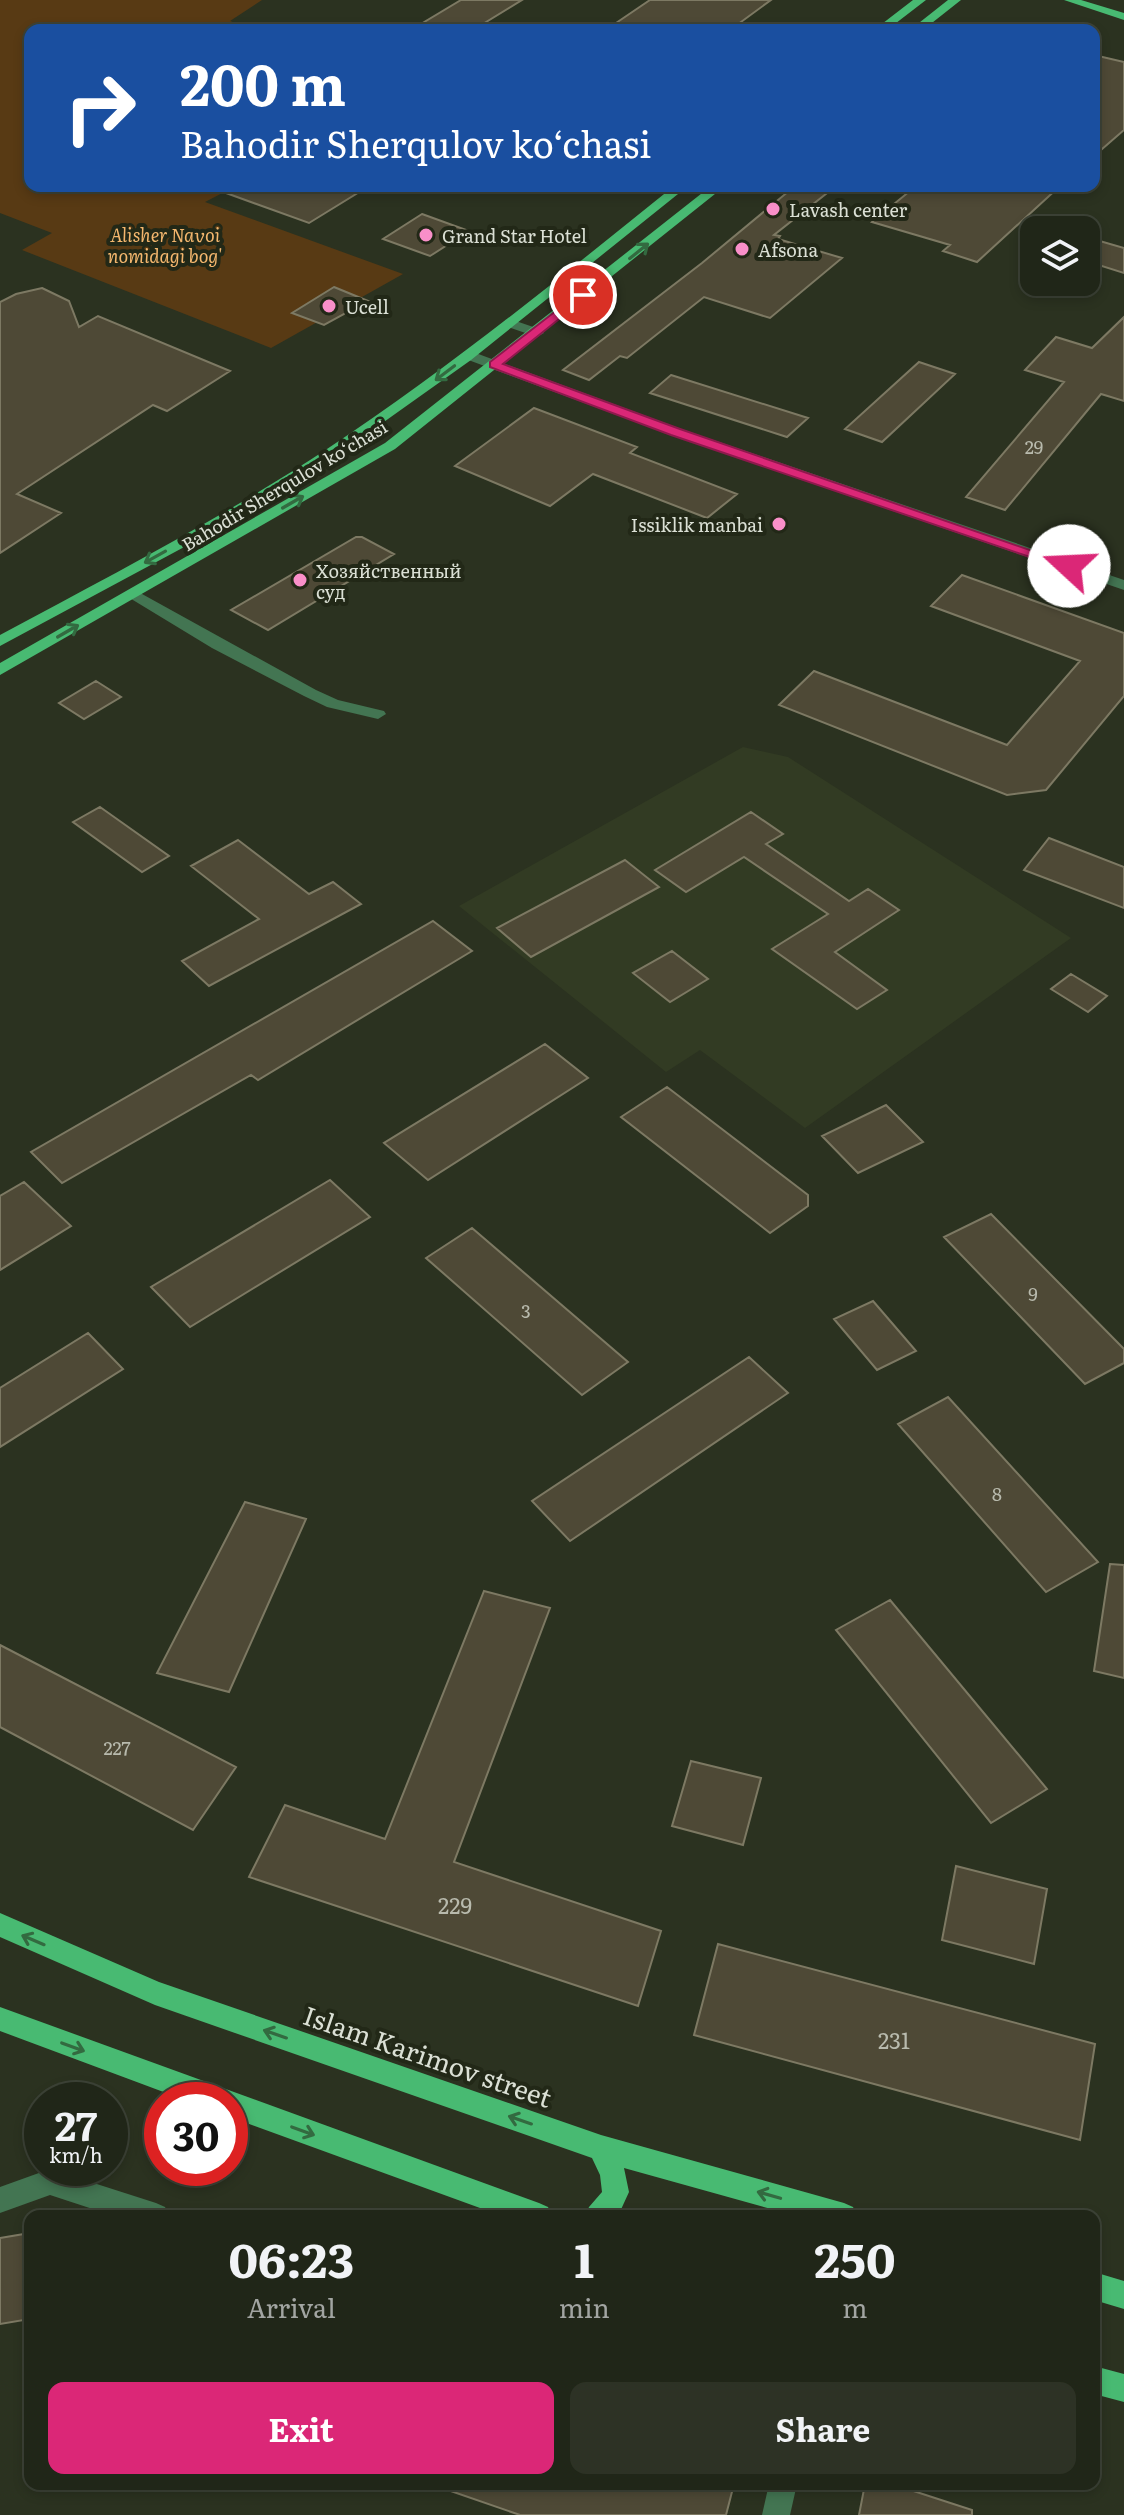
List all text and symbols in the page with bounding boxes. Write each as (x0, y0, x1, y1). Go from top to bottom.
text: 200 m (180, 40, 346, 123)
icon: right (48, 56, 152, 160)
text: Bahodir Sherqulov ko‘chasi (180, 116, 651, 169)
place label: Lavash center (789, 196, 908, 223)
marker: Lavash center (764, 200, 782, 218)
map controls (1020, 216, 1100, 296)
button: layers (1020, 216, 1100, 296)
park label: Alisher Navoi nomidagi bog' (108, 221, 222, 269)
place label: Grand Star Hotel (442, 222, 587, 249)
marker: Grand Star Hotel (417, 226, 435, 244)
place label: Afsona (758, 236, 818, 263)
marker: Afsona (733, 240, 751, 258)
one-way arrow (628, 242, 649, 259)
pin (549, 261, 617, 329)
icon: arrive (561, 273, 605, 317)
place label: Ucell (345, 293, 389, 320)
marker: Ucell (320, 297, 338, 315)
one-way arrow (435, 364, 456, 381)
street label: Bahodir Sherqulov ko‘chasi (176, 413, 392, 557)
house number: 29 (1025, 433, 1043, 460)
one-way arrow (281, 494, 304, 510)
place label: Issiklik manbai (631, 511, 763, 538)
marker: Issiklik manbai (770, 515, 788, 533)
position arrow (1027, 524, 1111, 608)
one-way arrow (143, 550, 167, 565)
place label: Хозяйственный суд (316, 557, 462, 605)
marker: Хозяйственный суд (291, 571, 309, 589)
one-way arrow (56, 623, 79, 639)
house number: 9 (1028, 1280, 1038, 1307)
house number: 3 (521, 1297, 531, 1324)
house number: 8 (992, 1480, 1002, 1507)
house number: 227 (103, 1734, 131, 1761)
house number: 229 (438, 1888, 472, 1921)
one-way arrow (21, 1931, 46, 1946)
street label: Islam Karimov street (299, 1994, 558, 2116)
house number: 231 (878, 2023, 910, 2056)
one-way arrow (263, 2025, 288, 2040)
one-way arrow (60, 2041, 85, 2055)
speed limit sign: 30 (144, 2082, 248, 2186)
text: 27 (55, 2094, 97, 2153)
one-way arrow (508, 2111, 533, 2126)
one-way arrow (290, 2125, 315, 2139)
text: km/h (49, 2139, 103, 2169)
one-way arrow (757, 2187, 783, 2202)
text: 06:23 (228, 2222, 354, 2293)
text: 1 (574, 2222, 594, 2293)
text: 250 (814, 2222, 896, 2293)
text: Arrival (247, 2287, 336, 2326)
text: min (559, 2287, 610, 2326)
text: m (842, 2287, 867, 2326)
button: Exit (48, 2382, 554, 2474)
button: Share (570, 2382, 1076, 2474)

